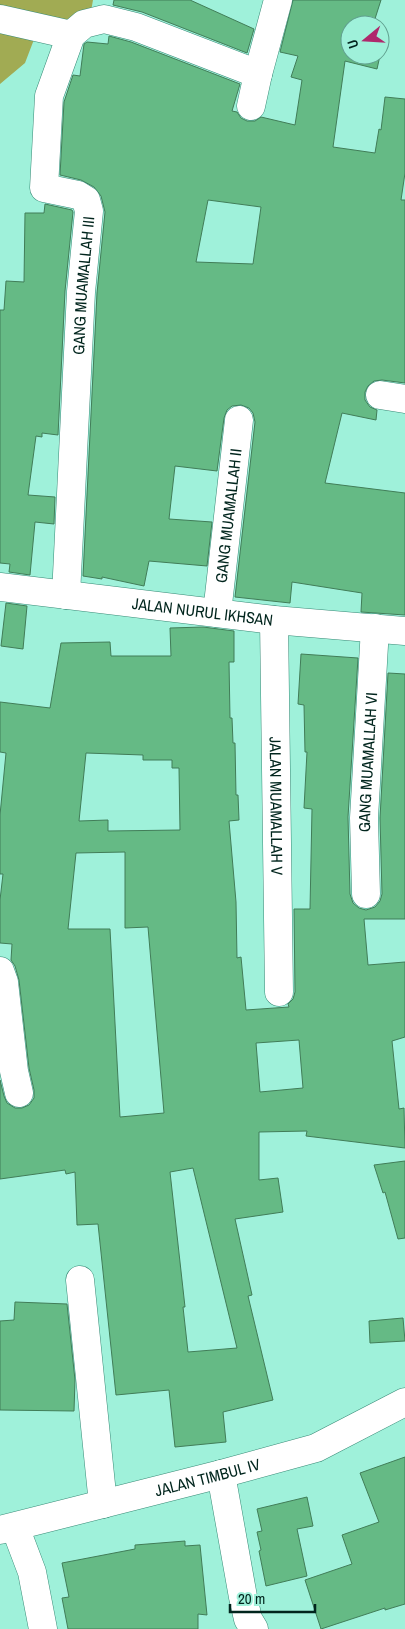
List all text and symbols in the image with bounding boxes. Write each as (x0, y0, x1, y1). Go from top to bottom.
north arrow (340, 15, 390, 65)
text: U (343, 37, 362, 51)
street label: GANG MUAMALLAH III (67, 215, 99, 355)
street label: GANG MUAMALLAH II (210, 447, 247, 584)
street label: JALAN NURUL IKHSAN (131, 592, 274, 631)
street label: GANG MUAMALLAH VI (353, 692, 382, 832)
street label: JALAN MUAMALLAH V (265, 736, 288, 876)
street label: JALAN TIMBUL IV (152, 1453, 263, 1501)
scale bar (230, 1582, 315, 1614)
text: 20 m (238, 1588, 265, 1609)

